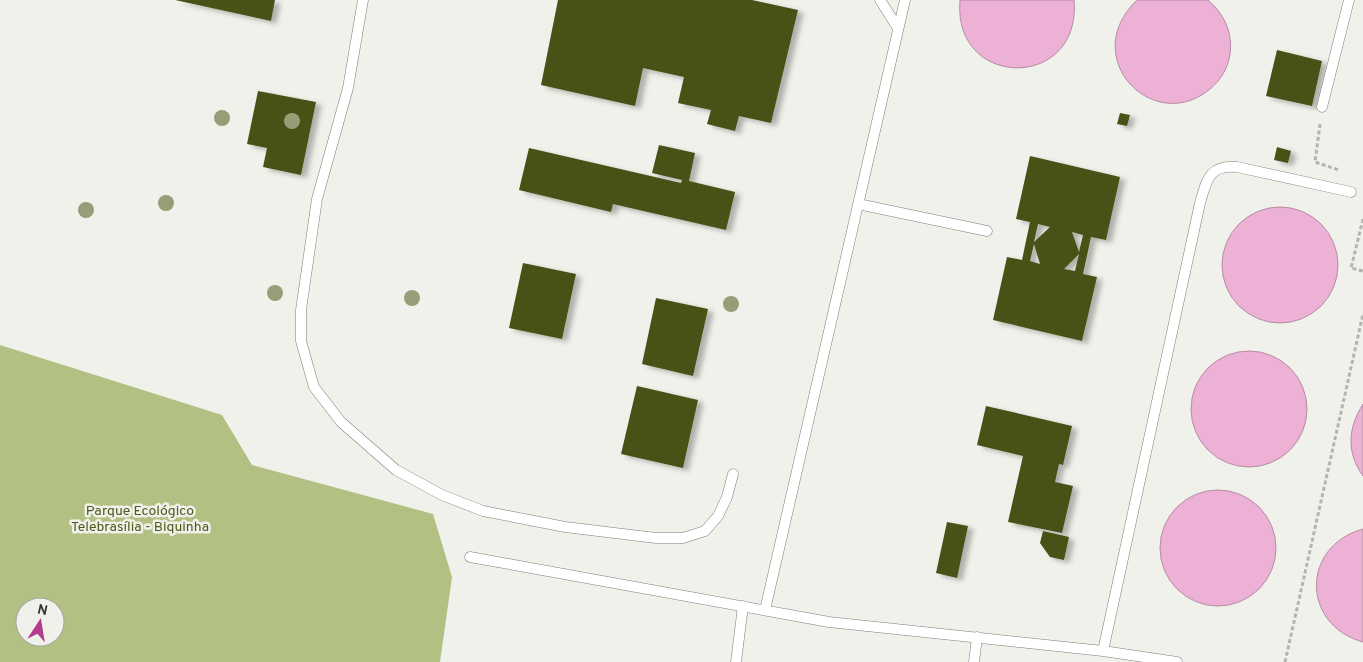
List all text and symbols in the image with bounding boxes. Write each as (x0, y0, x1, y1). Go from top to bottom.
park label: Parque Ecológico Telebrasília - Biquinha (71, 503, 209, 536)
north arrow (15, 597, 65, 647)
text: N (36, 601, 49, 620)

